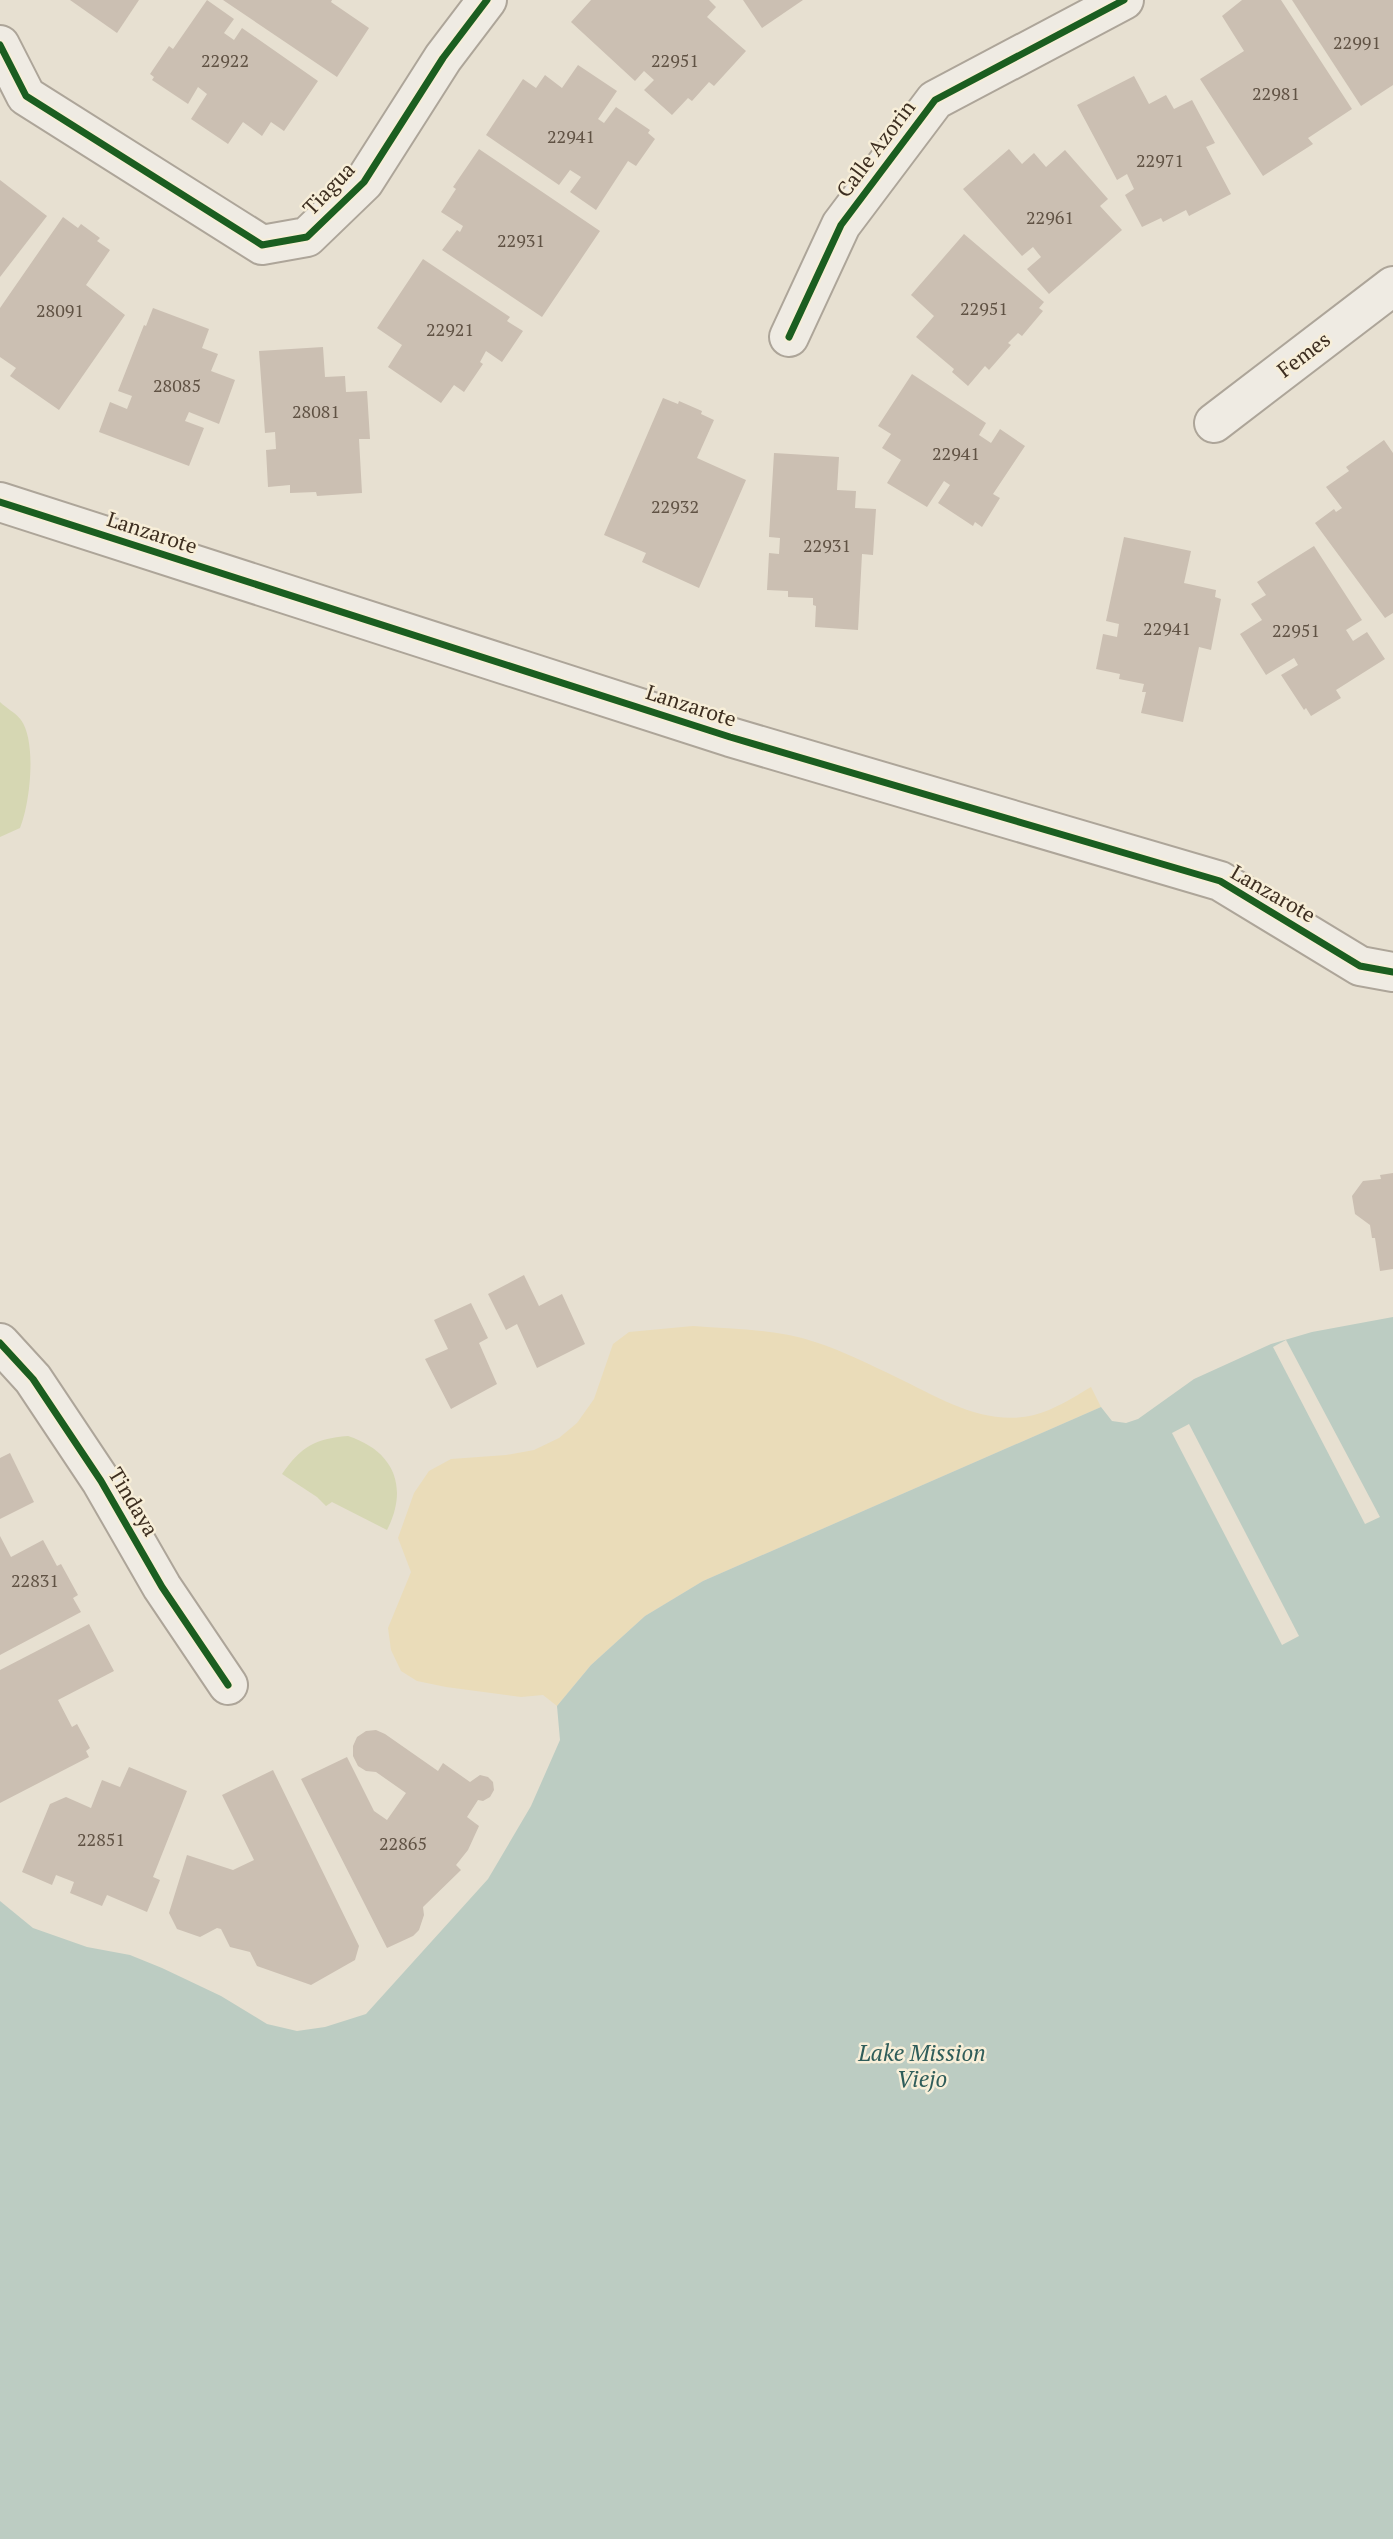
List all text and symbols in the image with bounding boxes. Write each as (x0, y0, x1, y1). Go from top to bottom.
house number: 22991 (1333, 30, 1381, 54)
house number: 22922 (201, 48, 249, 72)
house number: 22951 (651, 48, 699, 72)
house number: 22981 (1252, 81, 1300, 105)
street label: Calle Azorin (829, 94, 921, 203)
house number: 22941 (547, 124, 595, 148)
house number: 22971 (1136, 148, 1184, 172)
street label: Tiagua (296, 155, 361, 221)
house number: 22961 (1026, 205, 1074, 229)
house number: 22931 (497, 228, 545, 252)
house number: 22951 (960, 296, 1008, 320)
house number: 28091 (36, 298, 84, 322)
house number: 22921 (426, 317, 474, 341)
street label: Femes (1271, 325, 1336, 383)
house number: 28085 (153, 373, 201, 397)
house number: 28081 (292, 399, 340, 423)
house number: 22941 (932, 441, 980, 465)
house number: 22932 (651, 494, 699, 518)
street label: Lanzarote (104, 504, 201, 560)
house number: 22931 (803, 533, 851, 557)
house number: 22941 (1143, 616, 1191, 640)
house number: 22951 (1272, 618, 1320, 642)
street label: Lanzarote (643, 677, 740, 733)
street label: Lanzarote (1226, 858, 1321, 929)
street label: Tindaya (102, 1462, 165, 1541)
house number: 22831 (11, 1568, 59, 1592)
house number: 22851 (77, 1827, 125, 1851)
house number: 22865 (379, 1831, 427, 1855)
water label: Lake Mission Viejo (857, 2037, 986, 2094)

